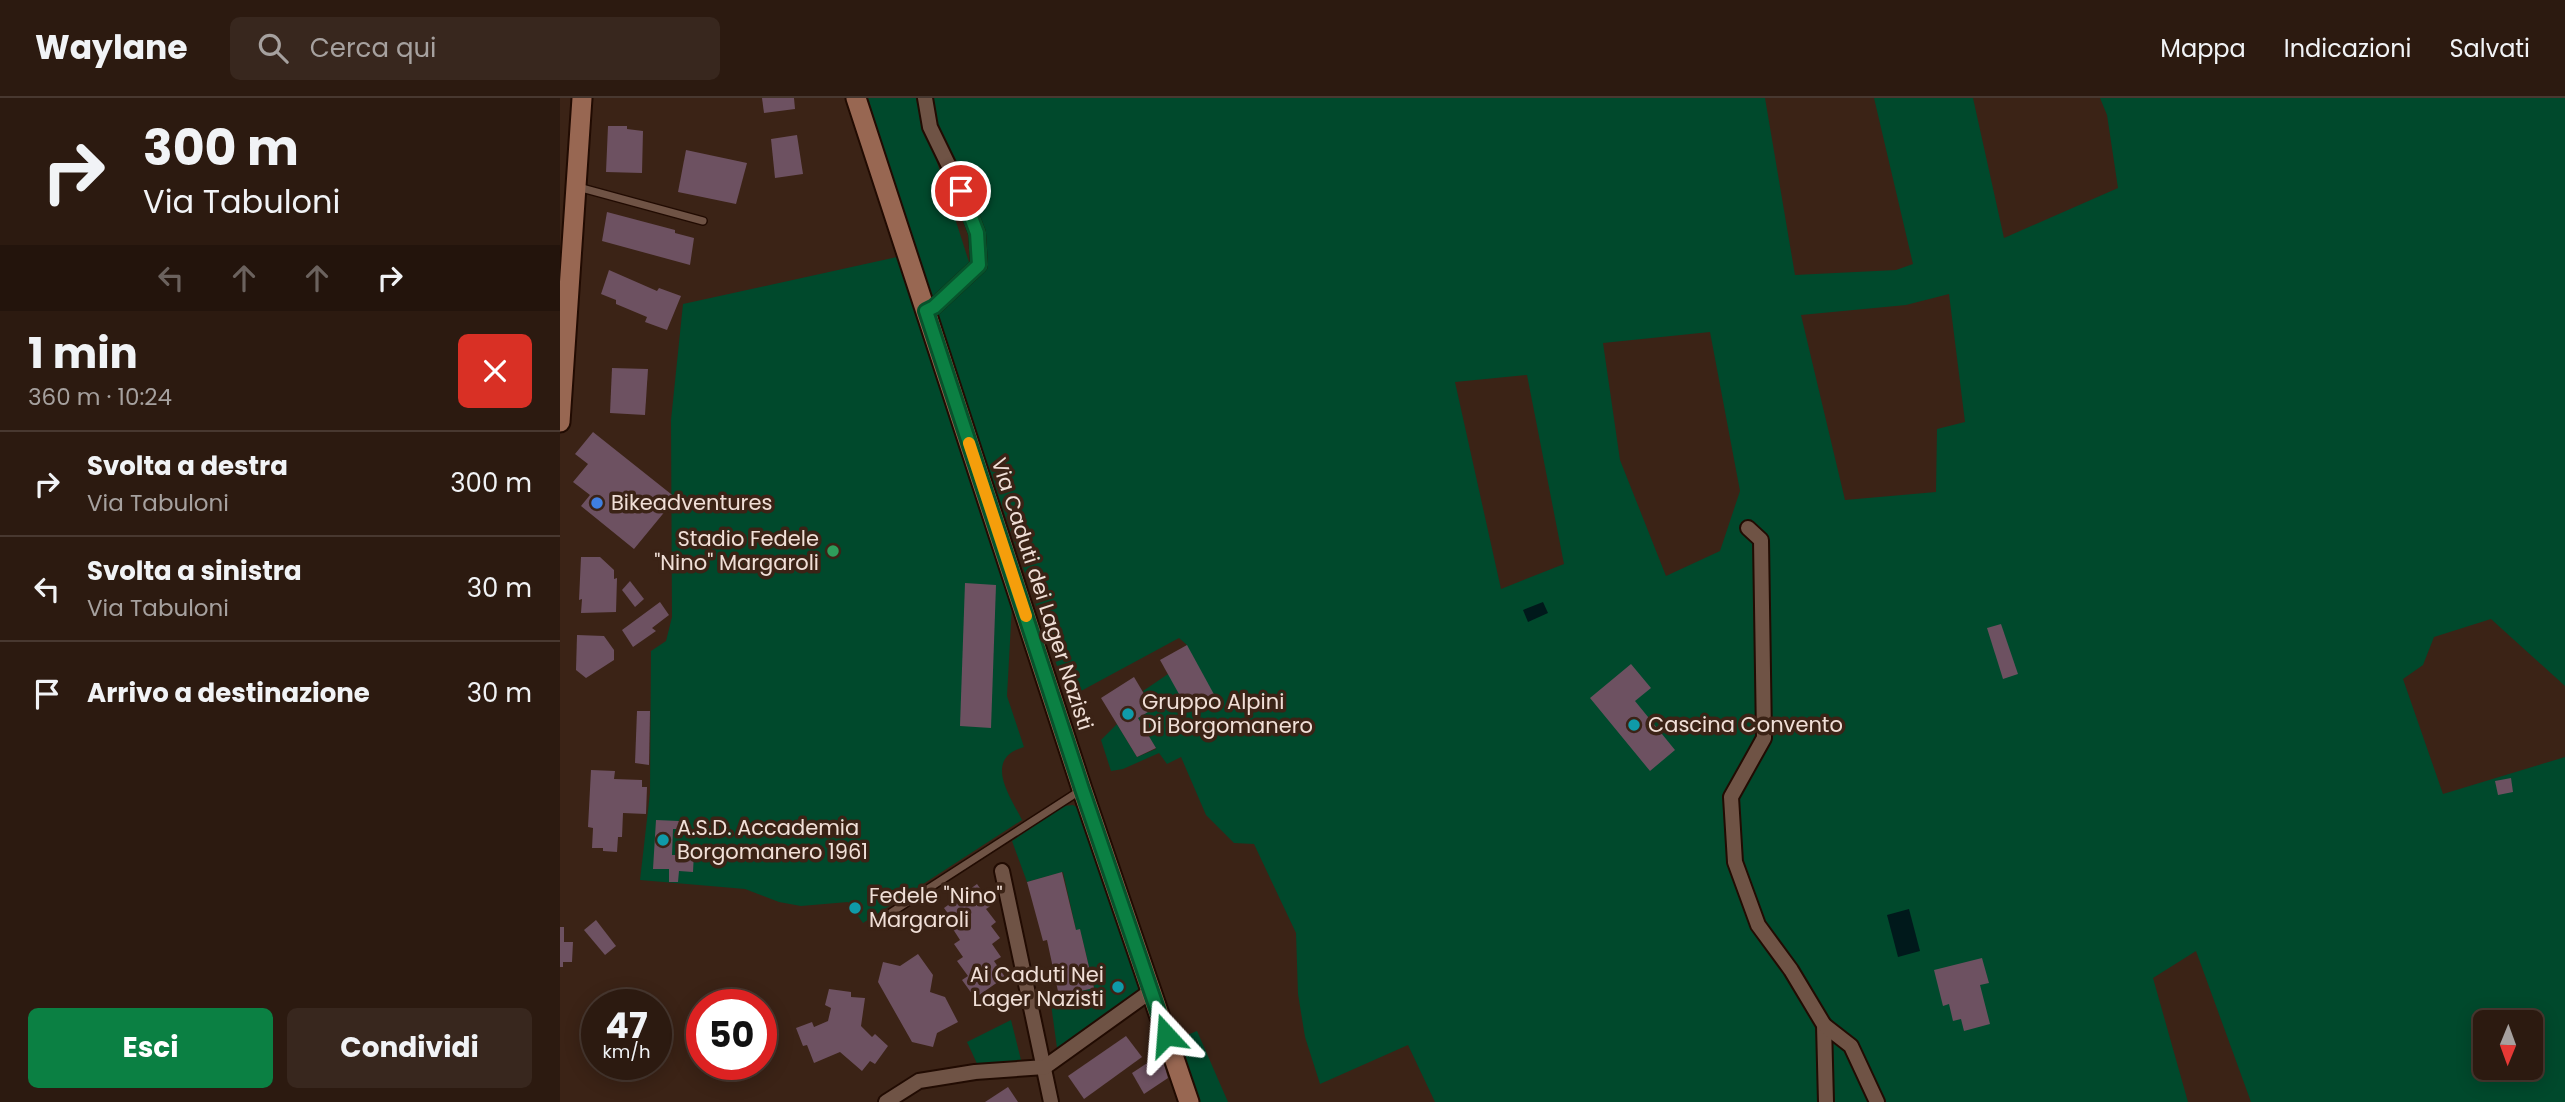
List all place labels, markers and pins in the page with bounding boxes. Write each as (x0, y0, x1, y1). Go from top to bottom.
pin (931, 161, 991, 221)
place label: Bikeadventures (611, 488, 772, 517)
marker: Bikeadventures (589, 495, 605, 511)
place label: Stadio Fedele "Nino" Margaroli (654, 524, 819, 577)
marker: Stadio Fedele "Nino" Margaroli (825, 543, 841, 559)
place label: Gruppo Alpini Di Borgomanero (1142, 687, 1313, 740)
marker: Gruppo Alpini Di Borgomanero (1120, 706, 1136, 722)
place label: Cascina Convento (1648, 710, 1843, 739)
marker: Cascina Convento (1626, 717, 1642, 733)
place label: A.S.D. Accademia Borgomanero 1961 (677, 813, 868, 866)
marker: A.S.D. Accademia Borgomanero 1961 (655, 832, 671, 848)
place label: Fedele "Nino" Margaroli (869, 881, 1003, 934)
marker: Fedele "Nino" Margaroli (847, 900, 863, 916)
place label: Ai Caduti Nei Lager Nazisti (970, 960, 1104, 1013)
marker: Ai Caduti Nei Lager Nazisti (1110, 979, 1126, 995)

